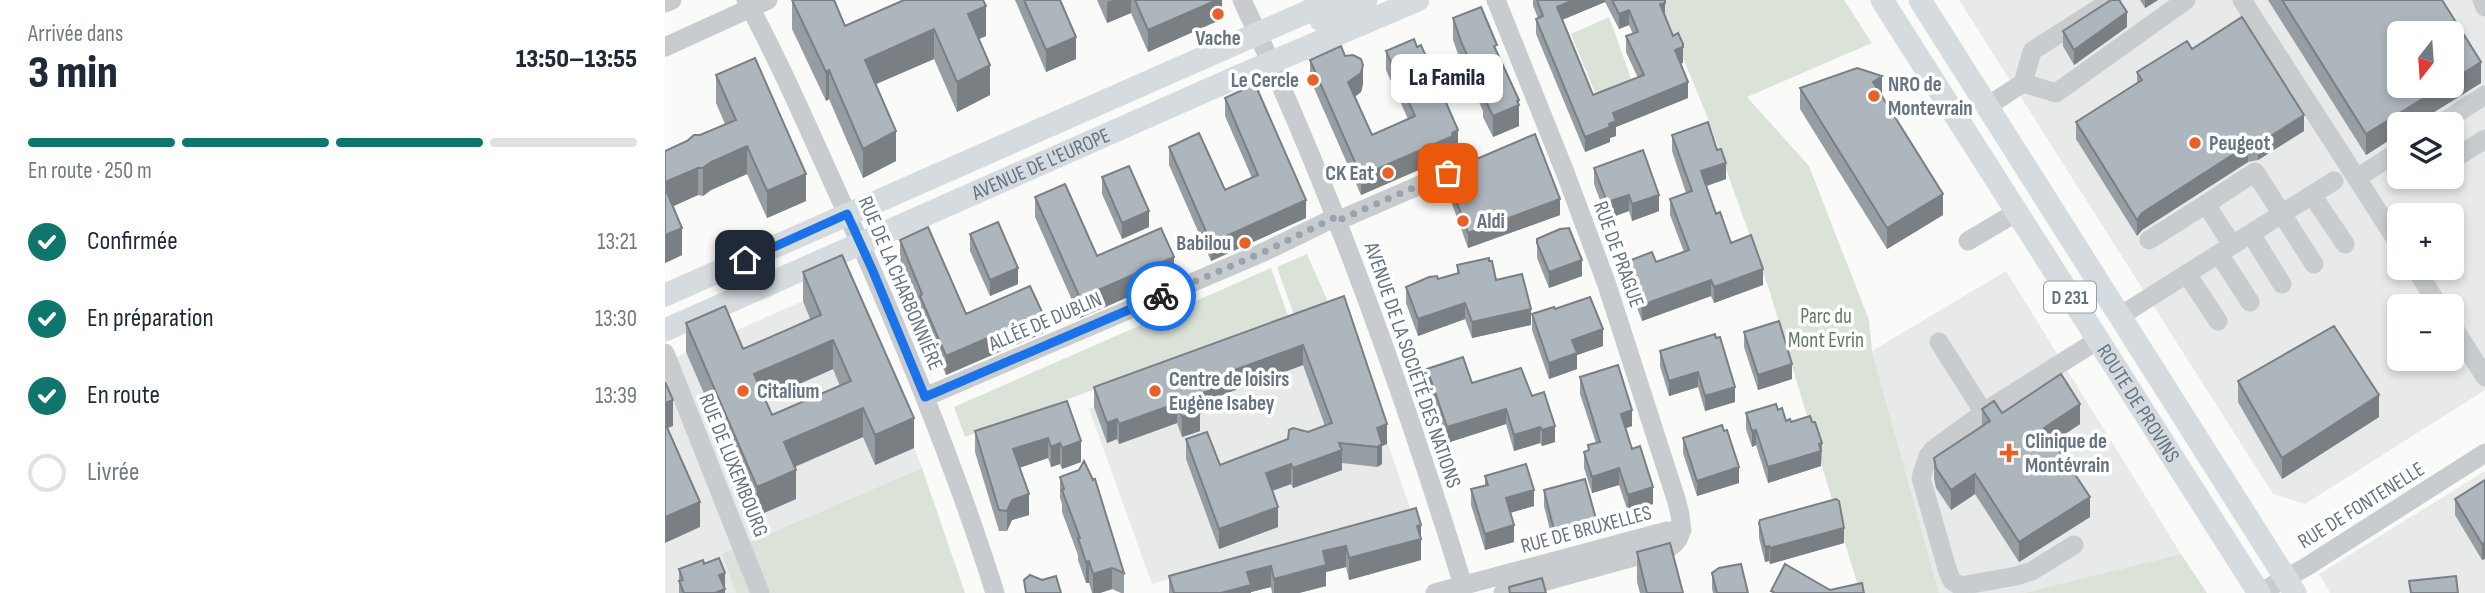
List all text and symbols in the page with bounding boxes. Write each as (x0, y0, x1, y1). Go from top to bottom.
marker: Vache (1210, 6, 1226, 22)
text: Arrivée dans (28, 20, 123, 48)
north arrow (2387, 21, 2464, 98)
map controls (2387, 21, 2464, 371)
place label: Vache (1195, 26, 1241, 51)
text: 13:50–13:55 (516, 44, 637, 75)
text: 3 min (28, 46, 118, 101)
callout: La Famila (1392, 54, 1504, 103)
text: La Famila (1409, 64, 1485, 92)
place label: Le Cercle (1231, 68, 1299, 93)
marker: Le Cercle (1305, 72, 1321, 88)
place label: NRO de Montevrain (1888, 72, 1973, 121)
marker: NRO de Montevrain (1866, 88, 1882, 104)
button: layers (2387, 112, 2464, 189)
street label: AVENUE DE L'EUROPE (967, 123, 1114, 206)
place label: Peugeot (2209, 131, 2270, 156)
marker: Peugeot (2187, 135, 2203, 151)
pin (1418, 143, 1478, 203)
icon: bag (1429, 154, 1467, 192)
text: En route · 250 m (28, 157, 152, 185)
place label: CK Eat (1325, 161, 1374, 186)
marker: CK Eat (1380, 165, 1396, 181)
street label: RUE DE LA CHARBONNIÈRE (853, 192, 948, 374)
street label: RUE DE PRAGUE (1588, 198, 1649, 311)
button: + (2387, 203, 2464, 280)
place label: Aldi (1476, 209, 1505, 234)
marker: Aldi (1455, 213, 1471, 229)
icon: check (28, 223, 66, 261)
text: Confirmée (87, 226, 178, 257)
text: 13:21 (597, 228, 637, 256)
pin (715, 230, 775, 290)
place label: Babilou (1176, 231, 1231, 256)
marker: Babilou (1237, 235, 1253, 251)
street label: AVENUE DE LA SOCIÉTÉ DES NATIONS (1358, 238, 1466, 491)
icon: home (726, 241, 764, 279)
courier (1126, 261, 1196, 331)
icon: bike (1142, 277, 1180, 315)
road number: D 231 (2044, 282, 2096, 312)
street label: ALLÉE DE DUBLIN (984, 286, 1105, 357)
button: − (2387, 294, 2464, 371)
icon: check (28, 300, 66, 338)
text: En préparation (87, 303, 214, 334)
park label: Parc du Mont Evrin (1788, 304, 1864, 353)
text: 13:30 (595, 305, 637, 333)
street label: ROUTE DE PROVINS (2091, 340, 2185, 467)
place label: Centre de loisirs Eugène Isabey (1169, 367, 1289, 416)
icon: check (28, 377, 66, 415)
place label: Citalium (757, 379, 819, 404)
text: En route (87, 380, 160, 411)
text: 13:39 (595, 382, 637, 410)
marker: Citalium (735, 383, 751, 399)
marker: Centre de loisirs Eugène Isabey (1147, 383, 1163, 399)
street label: RUE DE LUXEMBOURG (693, 390, 774, 540)
place label: Clinique de Montévrain (2025, 429, 2110, 478)
marker: Clinique de Montévrain (1999, 443, 2019, 463)
text: Livrée (87, 457, 139, 488)
street label: RUE DE FONTENELLE (2294, 457, 2429, 554)
street label: RUE DE BRUXELLES (1518, 500, 1654, 559)

